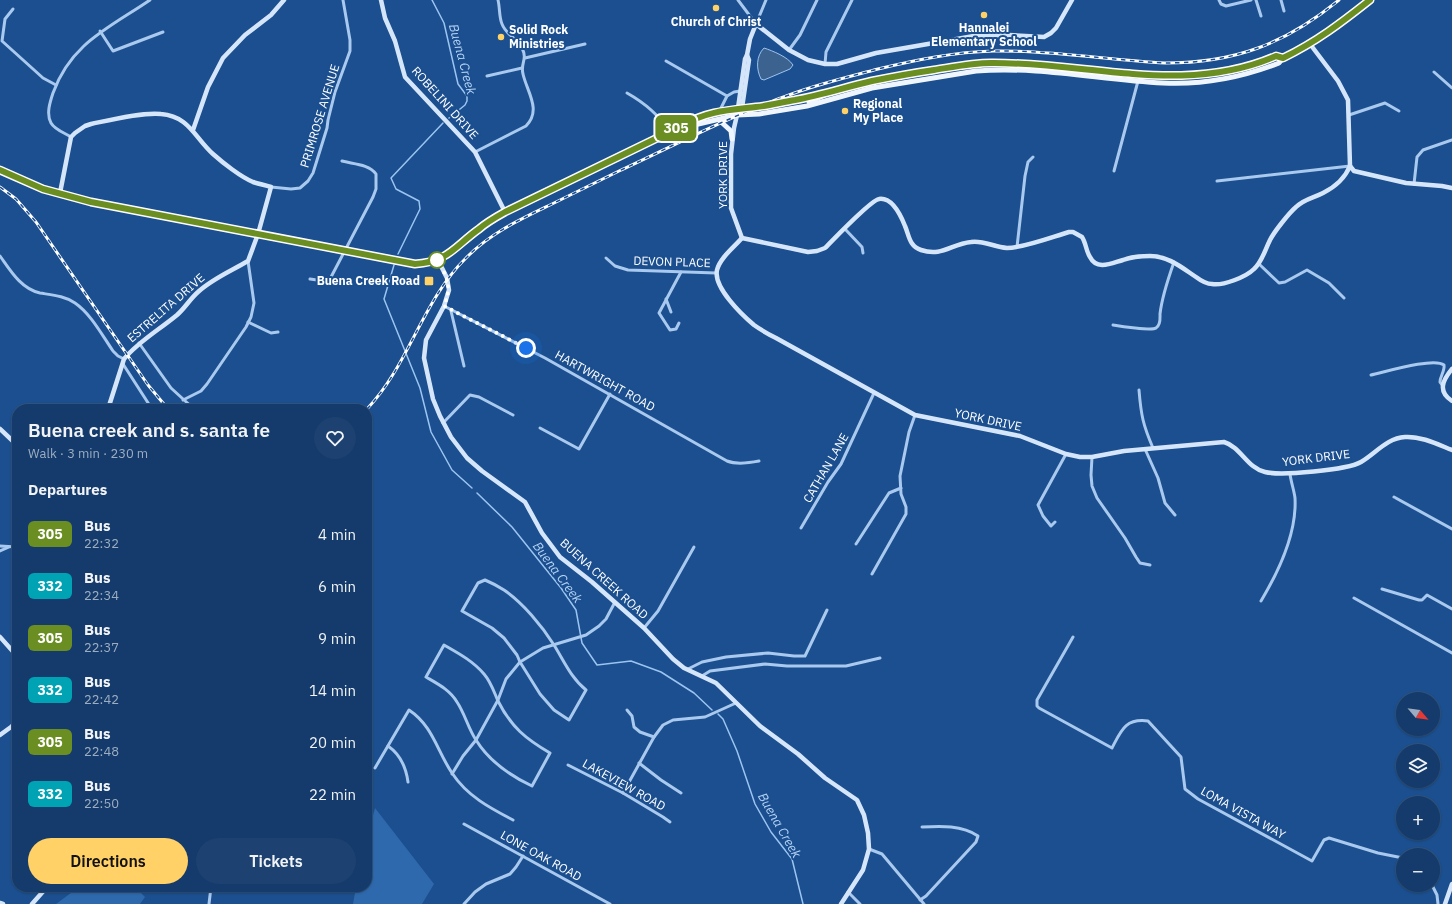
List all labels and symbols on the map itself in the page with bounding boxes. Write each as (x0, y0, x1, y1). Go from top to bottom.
marker: Church of Christ (711, 3, 721, 13)
marker: Hannalei Elementary School (979, 10, 989, 20)
place label: Church of Christ (671, 14, 762, 29)
place label: Hannalei Elementary School (931, 20, 1037, 49)
water label: Buena Creek (445, 22, 480, 97)
place label: Solid Rock Ministries (509, 22, 568, 51)
marker: Solid Rock Ministries (496, 32, 506, 42)
street label: PRIMROSE AVENUE (297, 62, 342, 169)
street label: ROBELINI DRIVE (409, 63, 482, 142)
place label: Regional My Place (853, 96, 904, 125)
marker: Regional My Place (840, 106, 850, 116)
line badge: 305 (653, 115, 699, 141)
street label: YORK DRIVE (715, 141, 730, 209)
unlabelled marker (428, 251, 446, 269)
street label: DEVON PLACE (633, 253, 711, 270)
street label: ESTRELITA DRIVE (124, 270, 207, 345)
place label: Buena Creek Road (317, 273, 420, 288)
marker: Buena Creek Road (423, 275, 435, 287)
your location (516, 338, 536, 358)
street label: HARTWRIGHT ROAD (553, 347, 658, 414)
street label: YORK DRIVE (953, 405, 1023, 434)
street label: CATHAN LANE (800, 430, 852, 505)
street label: YORK DRIVE (1281, 446, 1351, 469)
street label: BUENA CREEK ROAD (557, 535, 651, 622)
water label: Buena Creek (529, 538, 586, 607)
north arrow (1396, 692, 1440, 736)
street label: LAKEVIEW ROAD (580, 756, 668, 814)
street label: LOMA VISTA WAY (1198, 783, 1288, 842)
water label: Buena Creek (754, 790, 805, 861)
street label: LONE OAK ROAD (498, 827, 584, 884)

